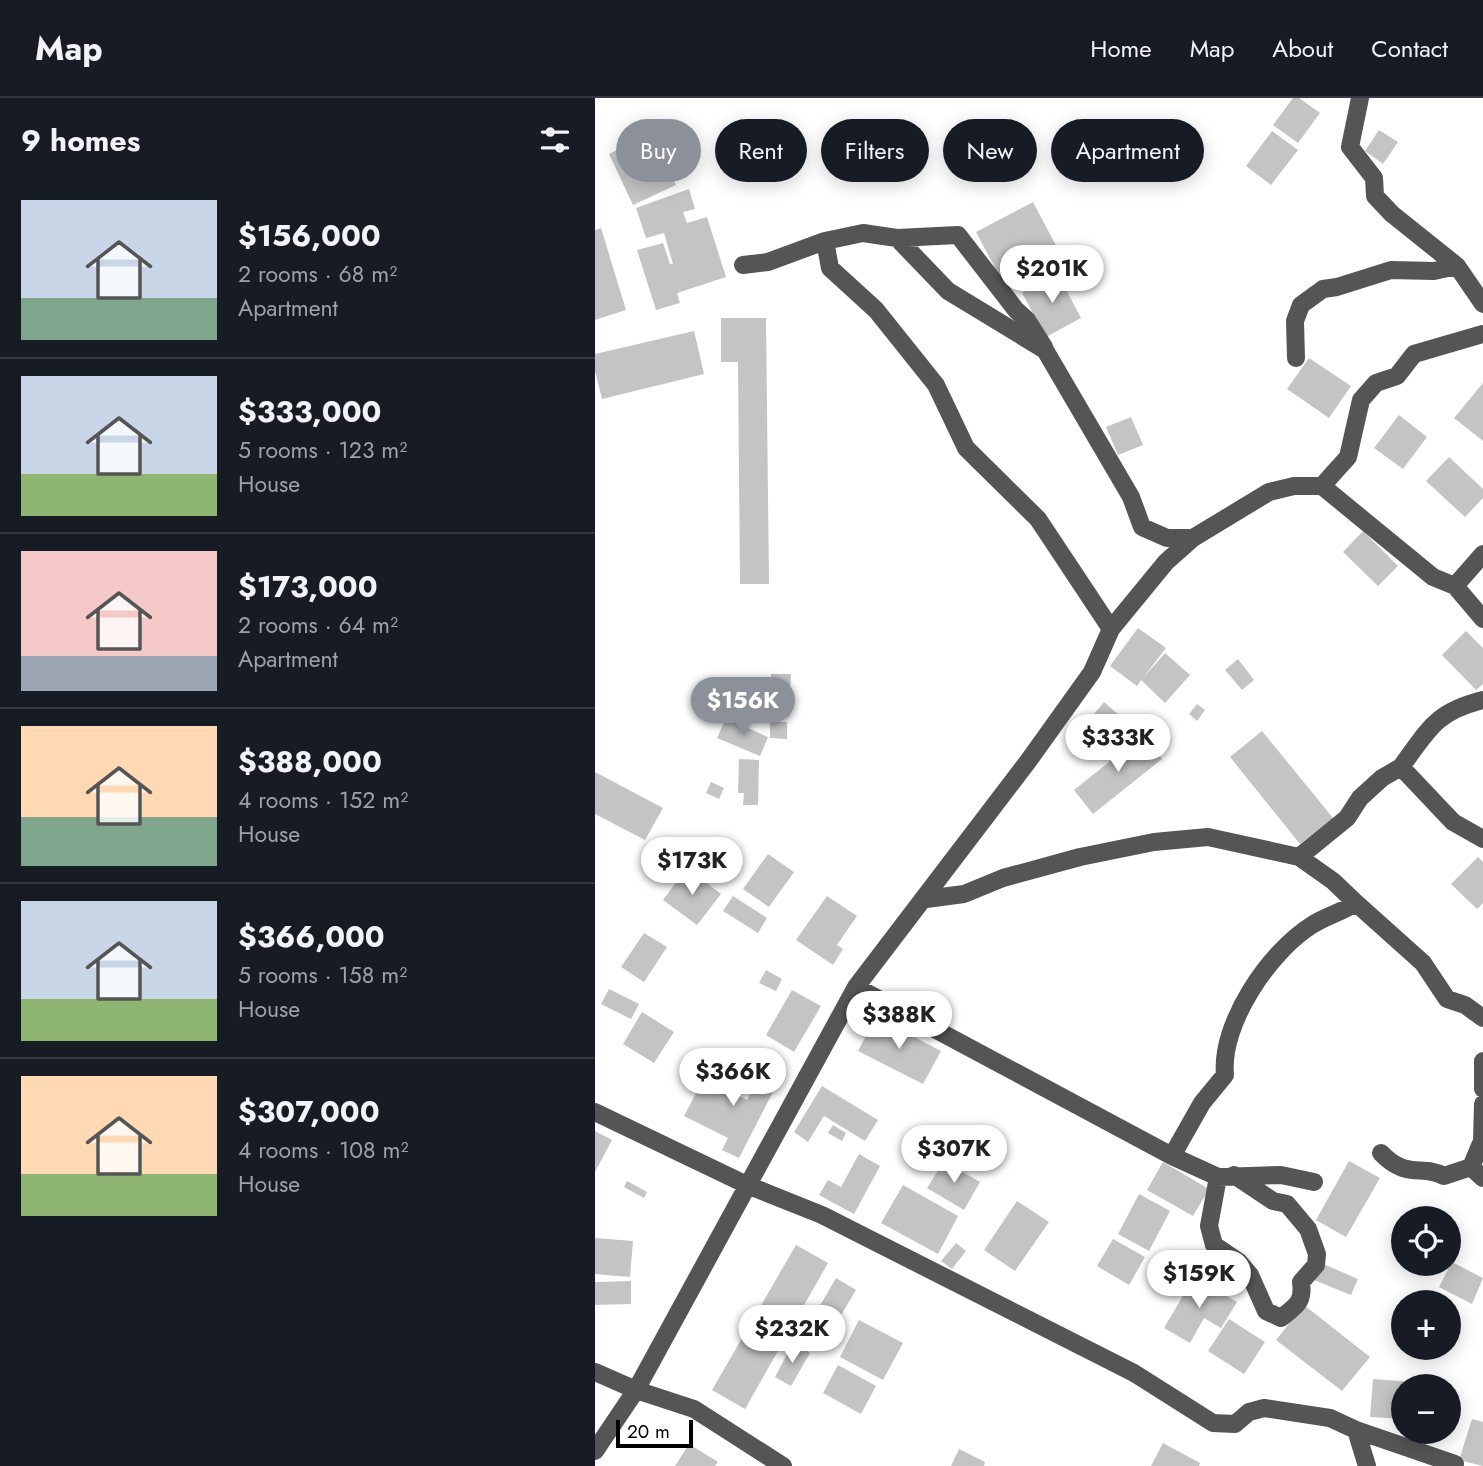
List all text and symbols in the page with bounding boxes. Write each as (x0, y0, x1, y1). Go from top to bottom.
text: Map (35, 25, 103, 72)
text: Home (1090, 31, 1152, 66)
text: Map (1190, 31, 1234, 66)
text: About (1272, 31, 1333, 66)
text: Contact (1371, 31, 1448, 66)
text: 9 homes (21, 119, 140, 162)
chip: Buy (616, 119, 701, 182)
chip: Rent (715, 119, 807, 182)
chip: Filters (821, 119, 929, 182)
chip: New (943, 119, 1037, 182)
chip: Apartment (1051, 119, 1204, 182)
icon: filters (536, 121, 574, 159)
text: $156,000 (238, 214, 381, 257)
icon: home (77, 228, 161, 312)
pin: $201K (1003, 246, 1101, 305)
text: $201K (1016, 251, 1088, 285)
text: 2 rooms · 68 m² (238, 257, 397, 291)
text: Apartment (238, 291, 338, 325)
text: $333,000 (238, 390, 381, 433)
icon: home (77, 404, 161, 488)
text: 5 rooms · 123 m² (238, 433, 407, 467)
text: House (238, 467, 300, 501)
text: $173,000 (238, 565, 378, 608)
icon: home (77, 579, 161, 663)
text: 2 rooms · 64 m² (238, 608, 398, 642)
text: Apartment (238, 642, 338, 676)
pin: $156K (694, 678, 792, 737)
text: $156K (707, 683, 779, 717)
pin: $333K (1069, 714, 1167, 774)
text: $333K (1081, 720, 1155, 754)
text: $388,000 (238, 740, 382, 783)
icon: home (77, 754, 161, 838)
text: 4 rooms · 152 m² (238, 783, 408, 817)
text: House (238, 817, 300, 851)
pin: $173K (643, 838, 741, 897)
text: $173K (657, 843, 727, 877)
text: $366,000 (238, 915, 385, 958)
icon: home (77, 929, 161, 1013)
text: 5 rooms · 158 m² (238, 958, 407, 992)
text: House (238, 992, 300, 1026)
pin: $388K (850, 992, 948, 1051)
text: $388K (862, 997, 936, 1031)
pin: $366K (684, 1048, 782, 1108)
text: $366K (695, 1054, 771, 1088)
text: $307,000 (238, 1090, 380, 1133)
icon: home (77, 1104, 161, 1188)
pin: $307K (905, 1126, 1003, 1185)
text: $307K (917, 1131, 991, 1165)
text: 4 rooms · 108 m² (238, 1133, 408, 1167)
text: House (238, 1167, 300, 1201)
map controls (1391, 1206, 1461, 1444)
button: locate (1391, 1206, 1461, 1276)
pin: $159K (1150, 1250, 1248, 1310)
text: $159K (1163, 1256, 1235, 1290)
button: + (1391, 1290, 1461, 1360)
pin: $232K (743, 1306, 841, 1365)
text: $232K (755, 1311, 829, 1345)
button: − (1391, 1374, 1461, 1444)
scale bar (616, 1417, 693, 1449)
text: 20 m (627, 1418, 670, 1445)

